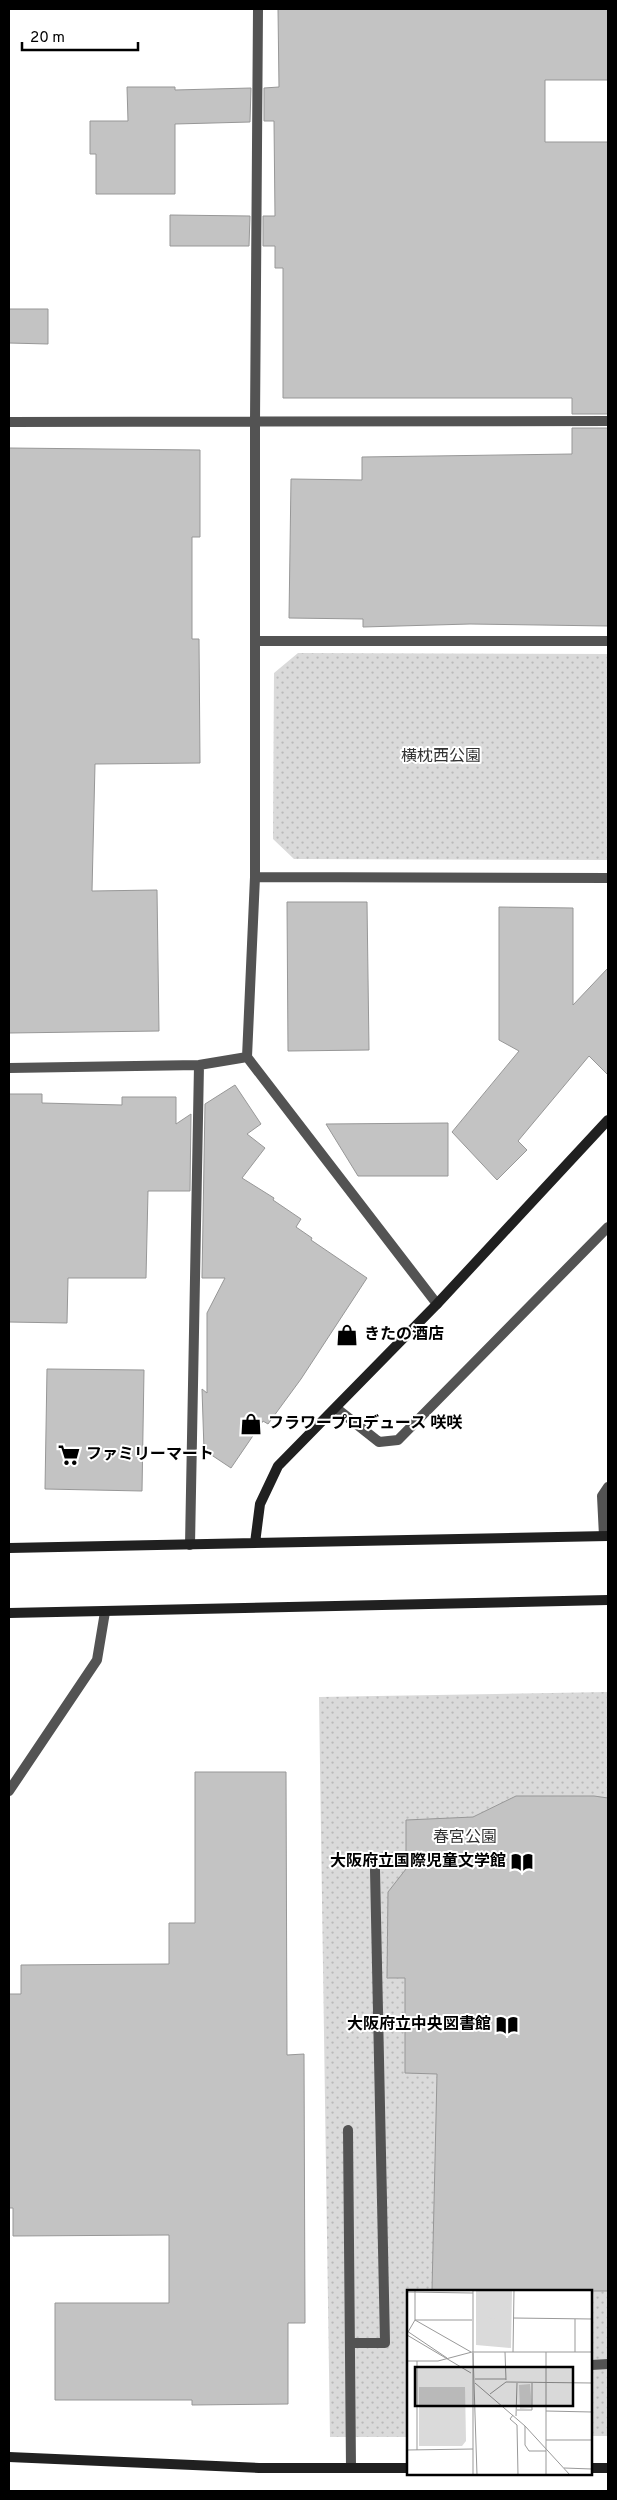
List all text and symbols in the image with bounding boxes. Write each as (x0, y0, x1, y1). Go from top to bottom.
scale bar (22, 20, 139, 52)
text: 20 m (30, 29, 65, 48)
park label: 横枕西公園 (401, 747, 481, 767)
shop icon: きたの酒店 (334, 1322, 360, 1348)
place label: きたの酒店 (364, 1325, 444, 1345)
shop icon: フラワープロデュース 咲咲 (238, 1411, 264, 1437)
place label: フラワープロデュース 咲咲 (268, 1414, 462, 1434)
supermarket icon: ファミリーマート (56, 1442, 82, 1468)
place label: ファミリーマート (86, 1445, 214, 1465)
park label: 春宮公園 (433, 1828, 497, 1848)
library icon: 大阪府立国際児童文学館 (509, 1849, 535, 1875)
place label: 大阪府立国際児童文学館 (330, 1852, 506, 1872)
library icon: 大阪府立中央図書館 (494, 2012, 520, 2038)
place label: 大阪府立中央図書館 (347, 2015, 491, 2035)
inset map (407, 2290, 592, 2475)

